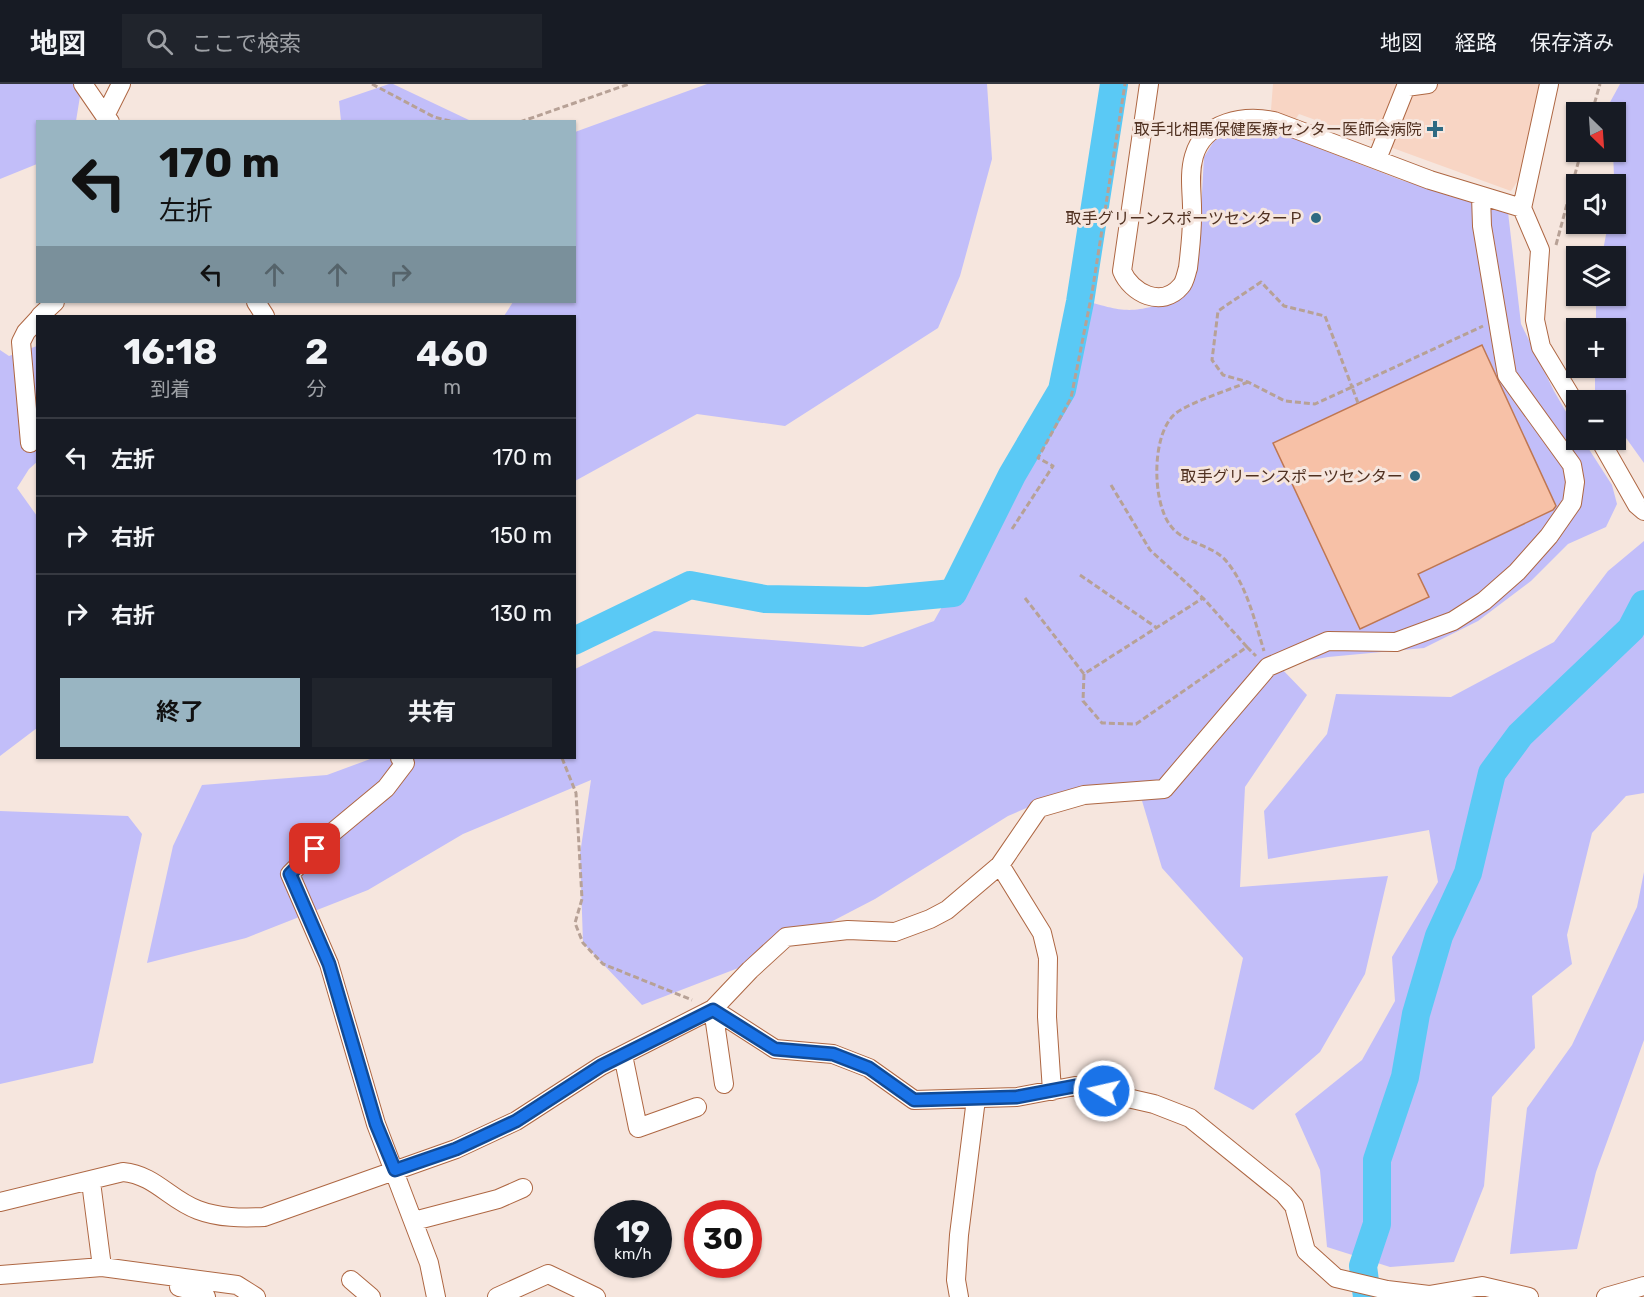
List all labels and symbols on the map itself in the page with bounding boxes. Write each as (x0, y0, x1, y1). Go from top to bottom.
north arrow (1566, 102, 1626, 162)
place label: 取手北相馬保健医療センター医師会病院 (1134, 120, 1422, 139)
marker: 取手北相馬保健医療センター医師会病院 (1426, 120, 1444, 138)
place label: 取手グリーンスポーツセンターＰ (1065, 209, 1304, 228)
marker: 取手グリーンスポーツセンターＰ (1309, 211, 1323, 225)
place label: 取手グリーンスポーツセンター (1180, 467, 1403, 486)
marker: 取手グリーンスポーツセンター (1408, 469, 1422, 483)
pin (289, 823, 340, 874)
position arrow (1072, 1059, 1136, 1123)
speed limit sign: 30 (684, 1200, 762, 1278)

